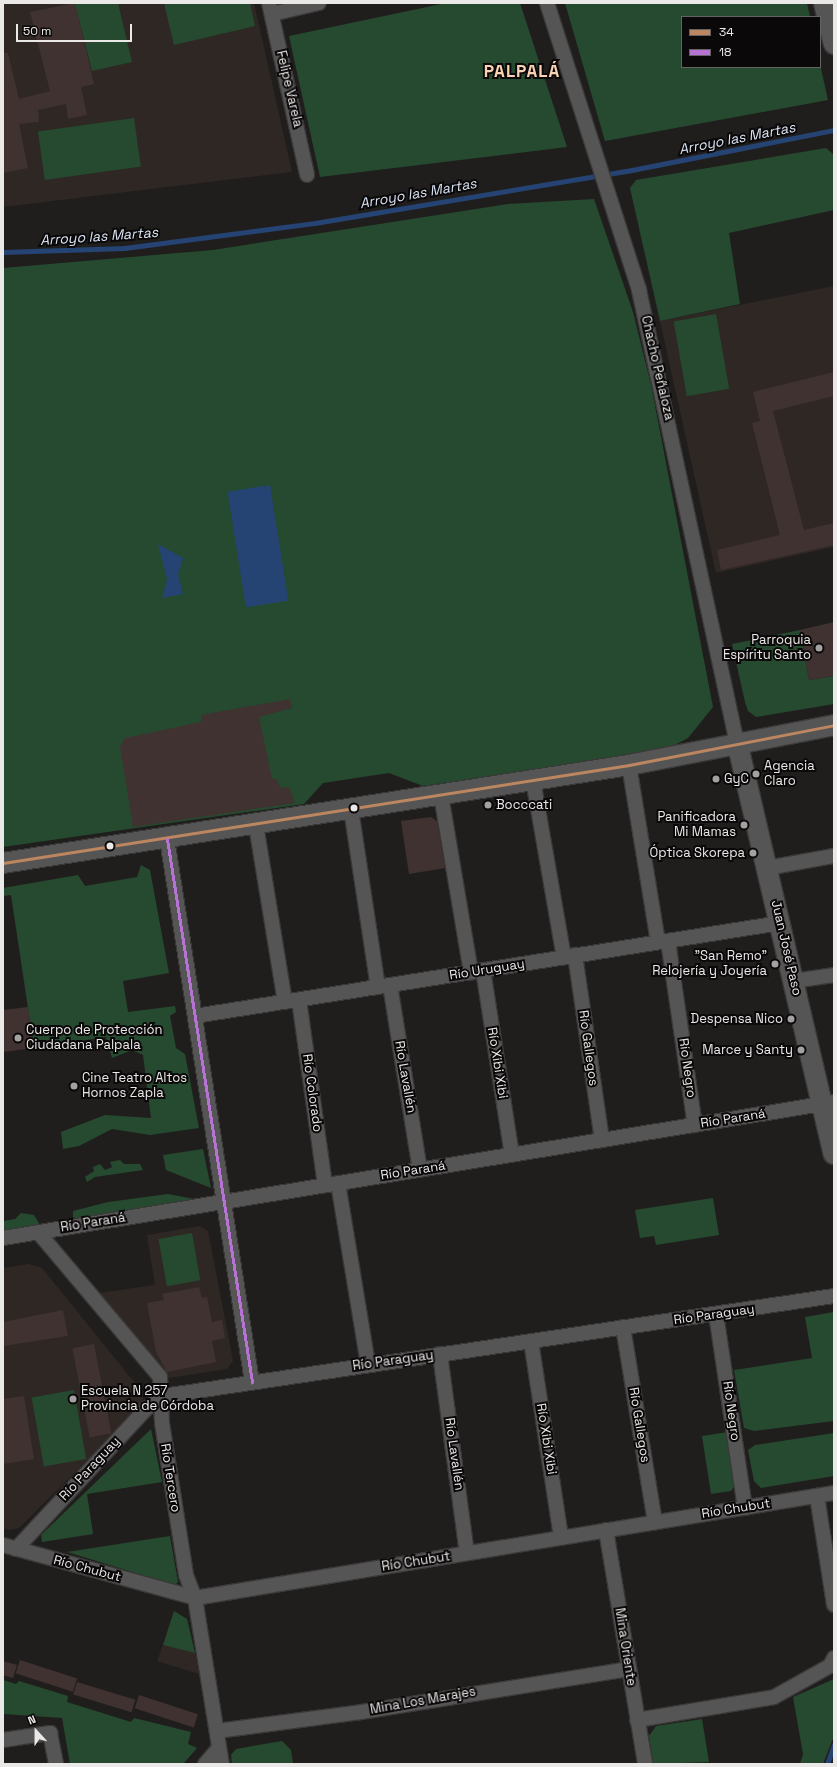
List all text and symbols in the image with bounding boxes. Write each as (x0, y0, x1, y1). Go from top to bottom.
scale bar (18, 16, 134, 42)
legend (681, 16, 821, 68)
text: 50 m (23, 23, 51, 39)
text: 34 (719, 24, 734, 40)
text: 18 (719, 44, 732, 60)
street label: Felipe Varela (273, 49, 305, 129)
district label: PALPALÁ (484, 62, 560, 82)
water label: Arroyo las Martas (677, 118, 797, 158)
water label: Arroyo las Martas (358, 174, 478, 212)
water label: Arroyo las Martas (39, 223, 159, 249)
street label: Chacho Peñaloza (637, 314, 677, 422)
place label: Parroquia Espíritu Santo (723, 633, 811, 664)
marker: Parroquia Espíritu Santo (814, 643, 824, 653)
place label: Agencia Claro (764, 759, 815, 790)
marker: Agencia Claro (751, 769, 761, 779)
place label: GyC (724, 771, 749, 787)
marker: GyC (711, 774, 721, 784)
place label: Bocccati (496, 797, 552, 813)
marker: Bocccati (483, 800, 493, 810)
unlabelled marker (349, 803, 359, 813)
place label: Panificadora Mi Mamas (657, 810, 736, 841)
marker: Panificadora Mi Mamas (739, 820, 749, 830)
unlabelled marker (105, 841, 115, 851)
place label: Óptica Skorepa (650, 845, 745, 861)
marker: Óptica Skorepa (748, 848, 758, 858)
street label: Juan José Paso (767, 899, 805, 997)
place label: "San Remo" Relojería y Joyería (652, 949, 767, 980)
street label: Río Uruguay (448, 956, 526, 984)
marker: "San Remo" Relojería y Joyería (770, 959, 780, 969)
street label: Río Gallegos (575, 1009, 601, 1087)
place label: Despensa Nico (691, 1011, 783, 1027)
marker: Despensa Nico (786, 1014, 796, 1024)
place label: Cuerpo de Protección Ciudadana Palpala (26, 1023, 162, 1054)
street label: Río Xibi Xibi (484, 1026, 510, 1100)
marker: Cuerpo de Protección Ciudadana Palpala (13, 1033, 23, 1043)
street label: Río Negro (675, 1037, 699, 1099)
street label: Río Lavallén (391, 1040, 419, 1114)
place label: Marce y Santy (702, 1042, 793, 1058)
marker: Marce y Santy (796, 1045, 806, 1055)
street label: Río Colorado (299, 1053, 325, 1133)
place label: Cine Teatro Altos Hornos Zapla (82, 1071, 188, 1102)
marker: Cine Teatro Altos Hornos Zapla (69, 1081, 79, 1091)
street label: Río Paraná (699, 1106, 767, 1132)
street label: Río Paraná (379, 1158, 447, 1184)
street label: Río Paraná (59, 1210, 127, 1236)
street label: Río Paraguay (673, 1302, 755, 1328)
street label: Río Paraguay (352, 1348, 434, 1374)
street label: Río Negro (719, 1380, 743, 1442)
place label: Escuela N 257 Provincia de Córdoba (81, 1384, 214, 1415)
street label: Río Gallegos (625, 1386, 653, 1464)
marker: Escuela N 257 Provincia de Córdoba (68, 1394, 78, 1404)
street label: Río Xibi Xibi (533, 1402, 559, 1476)
street label: Río Lavallén (441, 1417, 467, 1491)
street label: Río Paraguay (57, 1434, 123, 1504)
street label: Río Tercero (157, 1442, 183, 1514)
street label: Río Chubut (701, 1496, 771, 1522)
street label: Río Chubut (381, 1549, 451, 1575)
street label: Río Chubut (52, 1553, 122, 1585)
street label: Mina Oriente (611, 1607, 639, 1687)
street label: Mina Los Marajes (369, 1684, 477, 1718)
north arrow (16, 1711, 56, 1751)
text: N (26, 1712, 38, 1728)

